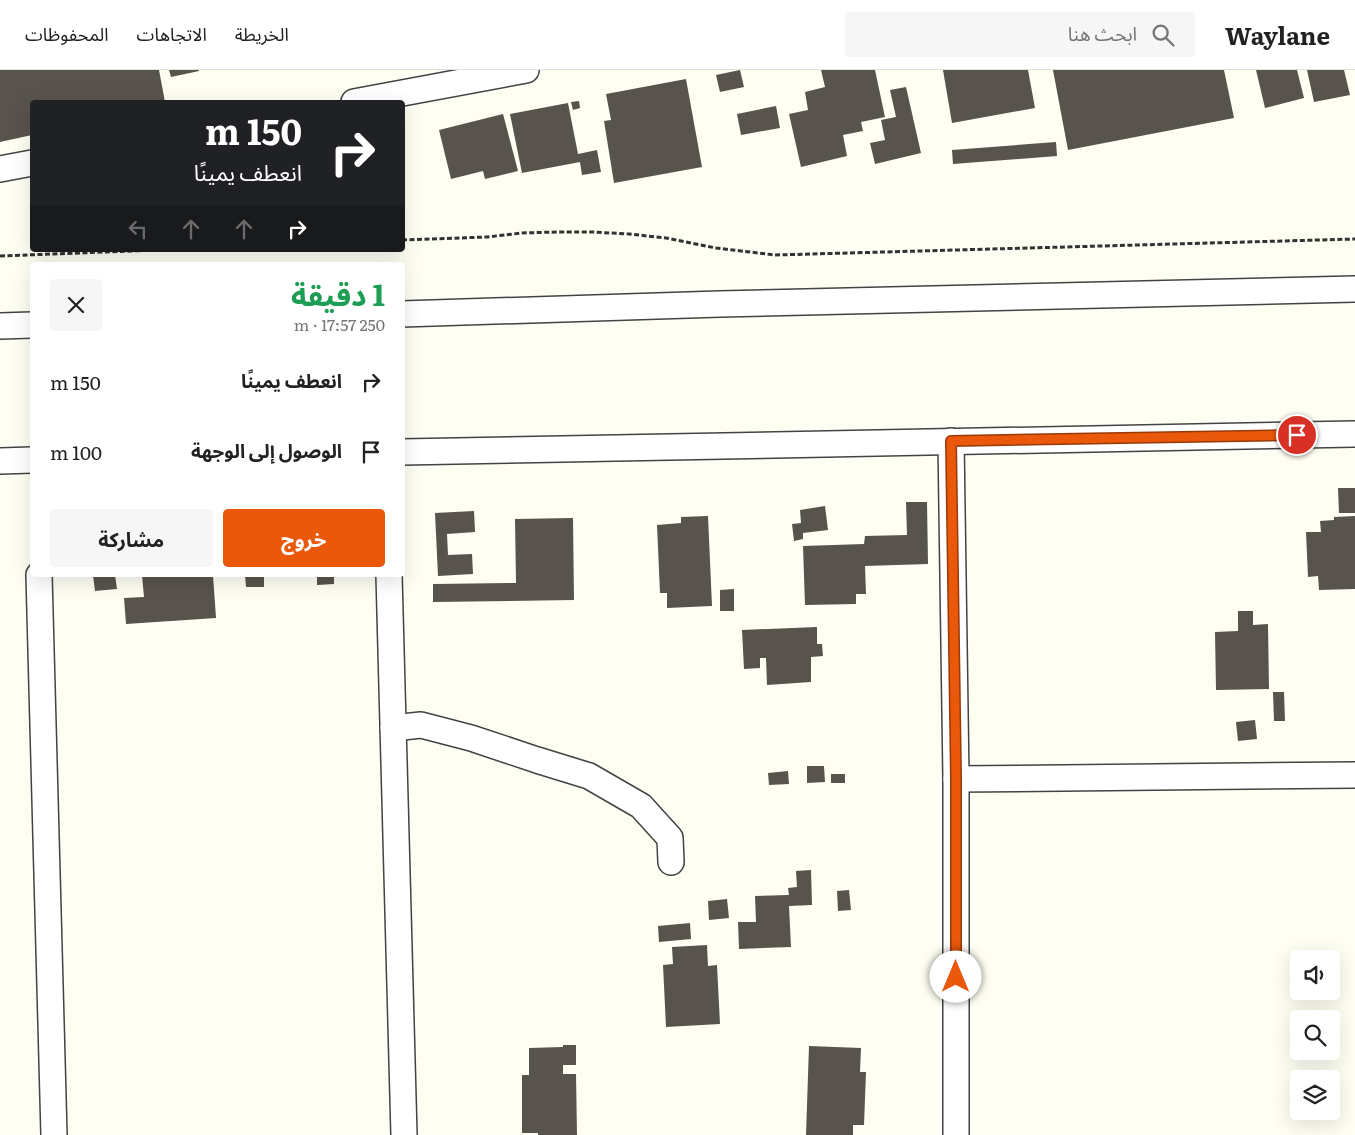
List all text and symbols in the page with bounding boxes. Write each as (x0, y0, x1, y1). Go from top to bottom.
search box (845, 12, 1195, 57)
text: Waylane (1225, 17, 1330, 52)
text: ابحث هنا (1068, 19, 1137, 47)
text: المحفوظات (25, 20, 109, 47)
text: الاتجاهات (137, 20, 207, 47)
text: الخريطة (235, 20, 289, 47)
icon: search (1149, 21, 1177, 49)
text: 150 m (205, 104, 302, 156)
icon: right (320, 120, 385, 185)
text: انعطف يمينًا (194, 155, 302, 188)
icon: left (124, 215, 152, 243)
icon: ahead (177, 215, 205, 243)
icon: ahead (230, 215, 258, 243)
icon: right (283, 215, 311, 243)
text: 1 دقيقة (291, 271, 385, 315)
button: close (50, 279, 102, 331)
text: 250 m · 17:57 (294, 312, 385, 336)
text: انعطف يمينًا (241, 366, 342, 394)
text: 150 m (50, 368, 101, 396)
icon: right (357, 368, 385, 396)
pin (1276, 414, 1318, 456)
icon: arrive (1283, 421, 1311, 449)
text: الوصول إلى الوجهة (191, 436, 342, 464)
text: 100 m (50, 438, 102, 466)
icon: arrive (357, 438, 385, 466)
button: مشاركة (50, 509, 213, 567)
button: خروج (223, 509, 385, 567)
position arrow (929, 950, 981, 1002)
map controls (1290, 950, 1340, 1120)
button: sound (1290, 950, 1340, 1000)
button: search (1290, 1010, 1340, 1060)
button: layers (1290, 1070, 1340, 1120)

